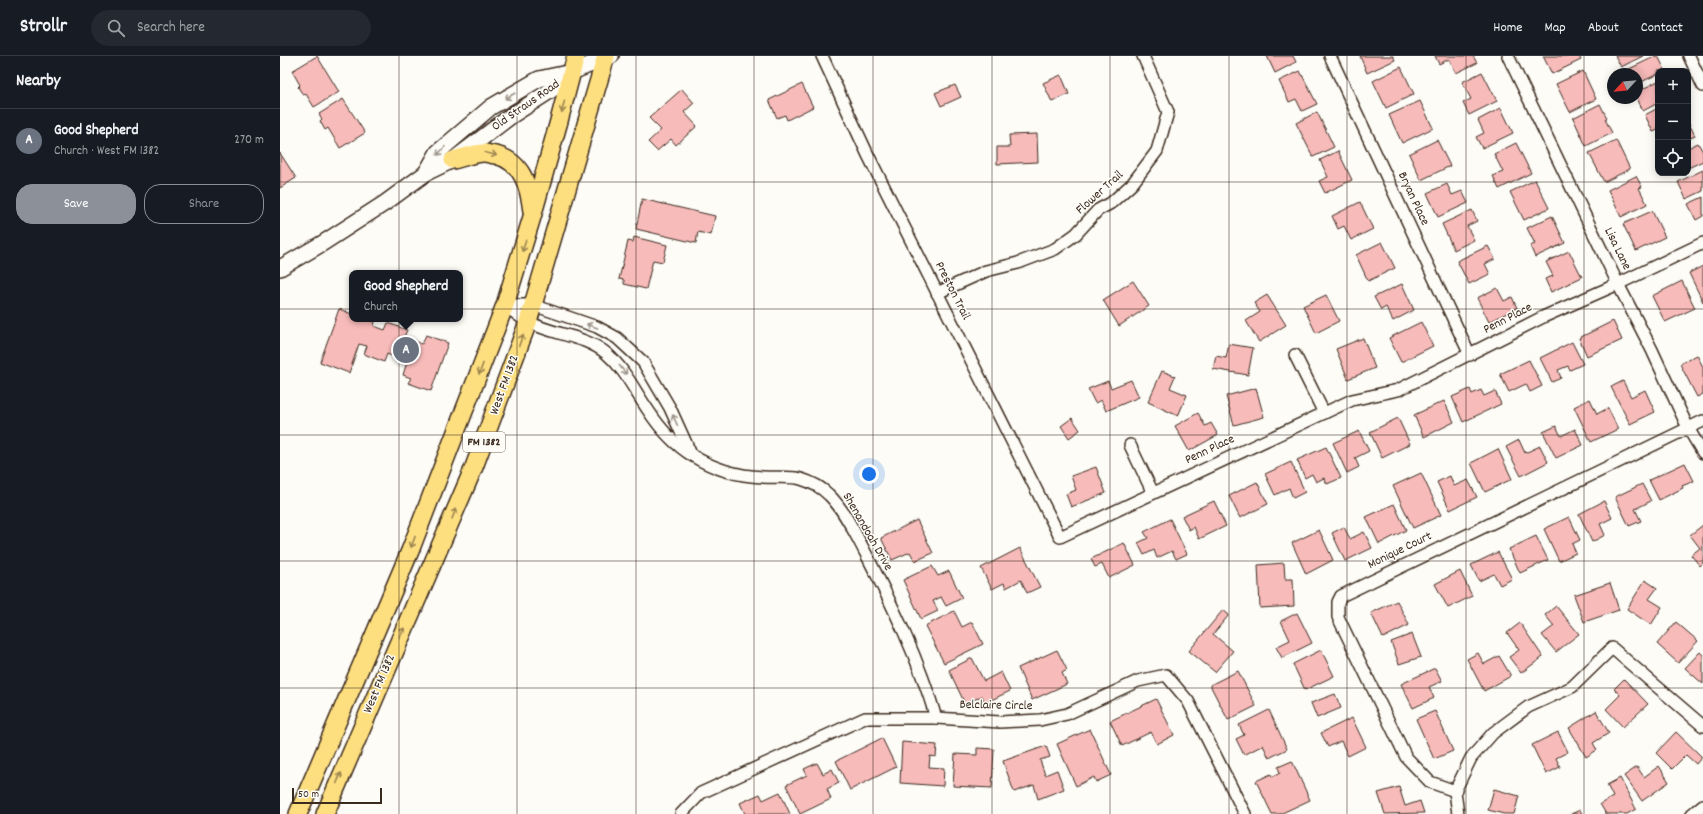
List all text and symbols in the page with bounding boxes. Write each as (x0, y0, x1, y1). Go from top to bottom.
search box (91, 10, 371, 46)
text: Strollr (20, 14, 67, 41)
icon: search (105, 17, 127, 39)
text: Search here (137, 17, 205, 39)
text: Home (1493, 18, 1522, 38)
text: Map (1544, 18, 1566, 38)
text: About (1588, 18, 1619, 38)
text: Contact (1641, 18, 1683, 38)
north arrow (1607, 68, 1643, 104)
map controls (1655, 68, 1691, 176)
button: + (1655, 68, 1691, 104)
text: Nearby (16, 70, 60, 94)
street label: Old Straus Road (488, 75, 564, 137)
one-way arrow (505, 92, 516, 100)
one-way arrow (558, 101, 566, 114)
button: − (1655, 104, 1691, 140)
text: Good Shepherd (54, 120, 138, 142)
text: A (25, 131, 33, 150)
text: 270 m (234, 131, 264, 150)
button: locate (1655, 140, 1691, 176)
text: Church · West FM 1382 (54, 142, 159, 161)
one-way arrow (436, 146, 445, 156)
one-way arrow (485, 151, 498, 159)
street label: Flower Trail (1072, 166, 1128, 220)
street label: Bryan Place (1392, 169, 1434, 229)
button: Save (16, 184, 136, 224)
button: Share (144, 184, 264, 224)
street label: Lisa Lane (1599, 224, 1636, 274)
one-way arrow (519, 240, 527, 252)
street label: Preston Trail (929, 259, 975, 323)
popup (349, 270, 463, 322)
text: Good Shepherd (364, 276, 448, 298)
text: Church (364, 298, 398, 317)
street label: Penn Place (1480, 298, 1536, 339)
one-way arrow (587, 321, 599, 329)
pin: A (393, 335, 419, 365)
one-way arrow (518, 335, 526, 347)
street label: West FM 1382 (485, 352, 525, 418)
one-way arrow (476, 362, 484, 374)
one-way arrow (619, 365, 627, 376)
one-way arrow (671, 415, 678, 427)
street label: Penn Place (1182, 430, 1238, 470)
road number: FM 1382 (463, 432, 505, 452)
your location (859, 464, 879, 484)
street label: Shenandoah Drive (837, 489, 897, 575)
one-way arrow (451, 508, 458, 520)
street label: Monique Court (1365, 527, 1435, 575)
one-way arrow (409, 536, 417, 548)
one-way arrow (399, 627, 406, 639)
street label: West FM 1382 (359, 652, 401, 716)
street label: Belclaire Circle (959, 696, 1033, 716)
one-way arrow (336, 772, 344, 784)
scale bar (292, 786, 382, 805)
text: 50 m (298, 787, 319, 803)

